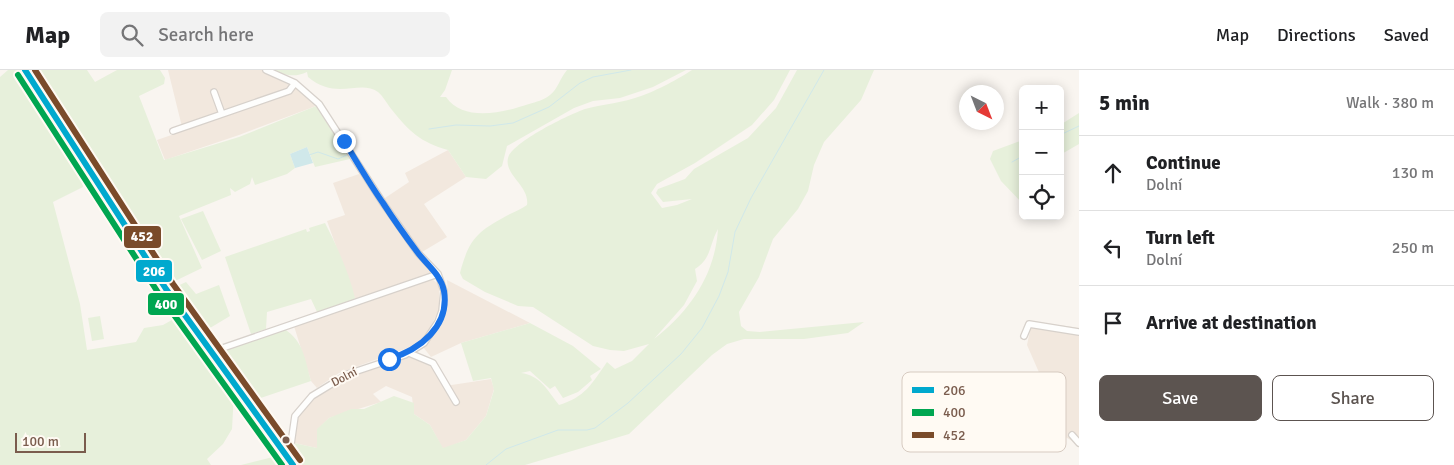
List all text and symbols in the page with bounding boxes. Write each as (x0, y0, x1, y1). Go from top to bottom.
search box (100, 12, 450, 57)
text: Map (25, 20, 70, 50)
icon: search (118, 21, 146, 49)
text: Search here (158, 23, 254, 47)
text: Map (1216, 24, 1249, 46)
text: Directions (1277, 24, 1356, 46)
text: Saved (1384, 24, 1429, 46)
north arrow (959, 85, 1004, 130)
map controls (1019, 85, 1064, 220)
button: + (1019, 85, 1064, 130)
text: 5 min (1099, 90, 1150, 116)
text: Walk · 380 m (1346, 93, 1434, 113)
route end (333, 130, 356, 153)
button: − (1019, 130, 1064, 175)
text: Continue (1146, 151, 1221, 175)
icon: ahead (1099, 159, 1127, 187)
text: 130 m (1392, 163, 1434, 183)
button: locate (1019, 175, 1064, 220)
text: Dolní (1146, 175, 1182, 195)
line badge: 452 (123, 225, 162, 249)
text: Turn left (1146, 226, 1215, 250)
text: 452 (131, 228, 153, 245)
icon: left (1099, 234, 1127, 262)
text: 250 m (1392, 238, 1434, 258)
text: Dolní (1146, 250, 1182, 270)
line badge: 206 (135, 259, 173, 283)
text: 206 (143, 263, 166, 280)
line badge: 400 (147, 292, 185, 316)
text: 400 (155, 296, 178, 313)
icon: arrive (1099, 309, 1127, 337)
text: Arrive at destination (1146, 311, 1317, 335)
route start (378, 348, 401, 371)
street label: Dolní (329, 364, 360, 390)
legend (902, 372, 1066, 452)
button: Save (1099, 375, 1262, 421)
button: Share (1272, 375, 1434, 421)
text: 206 (943, 382, 966, 399)
text: 400 (943, 404, 966, 421)
text: 452 (943, 427, 966, 444)
scale bar (15, 430, 86, 453)
text: 100 m (22, 433, 59, 450)
unlabelled marker (281, 435, 291, 445)

